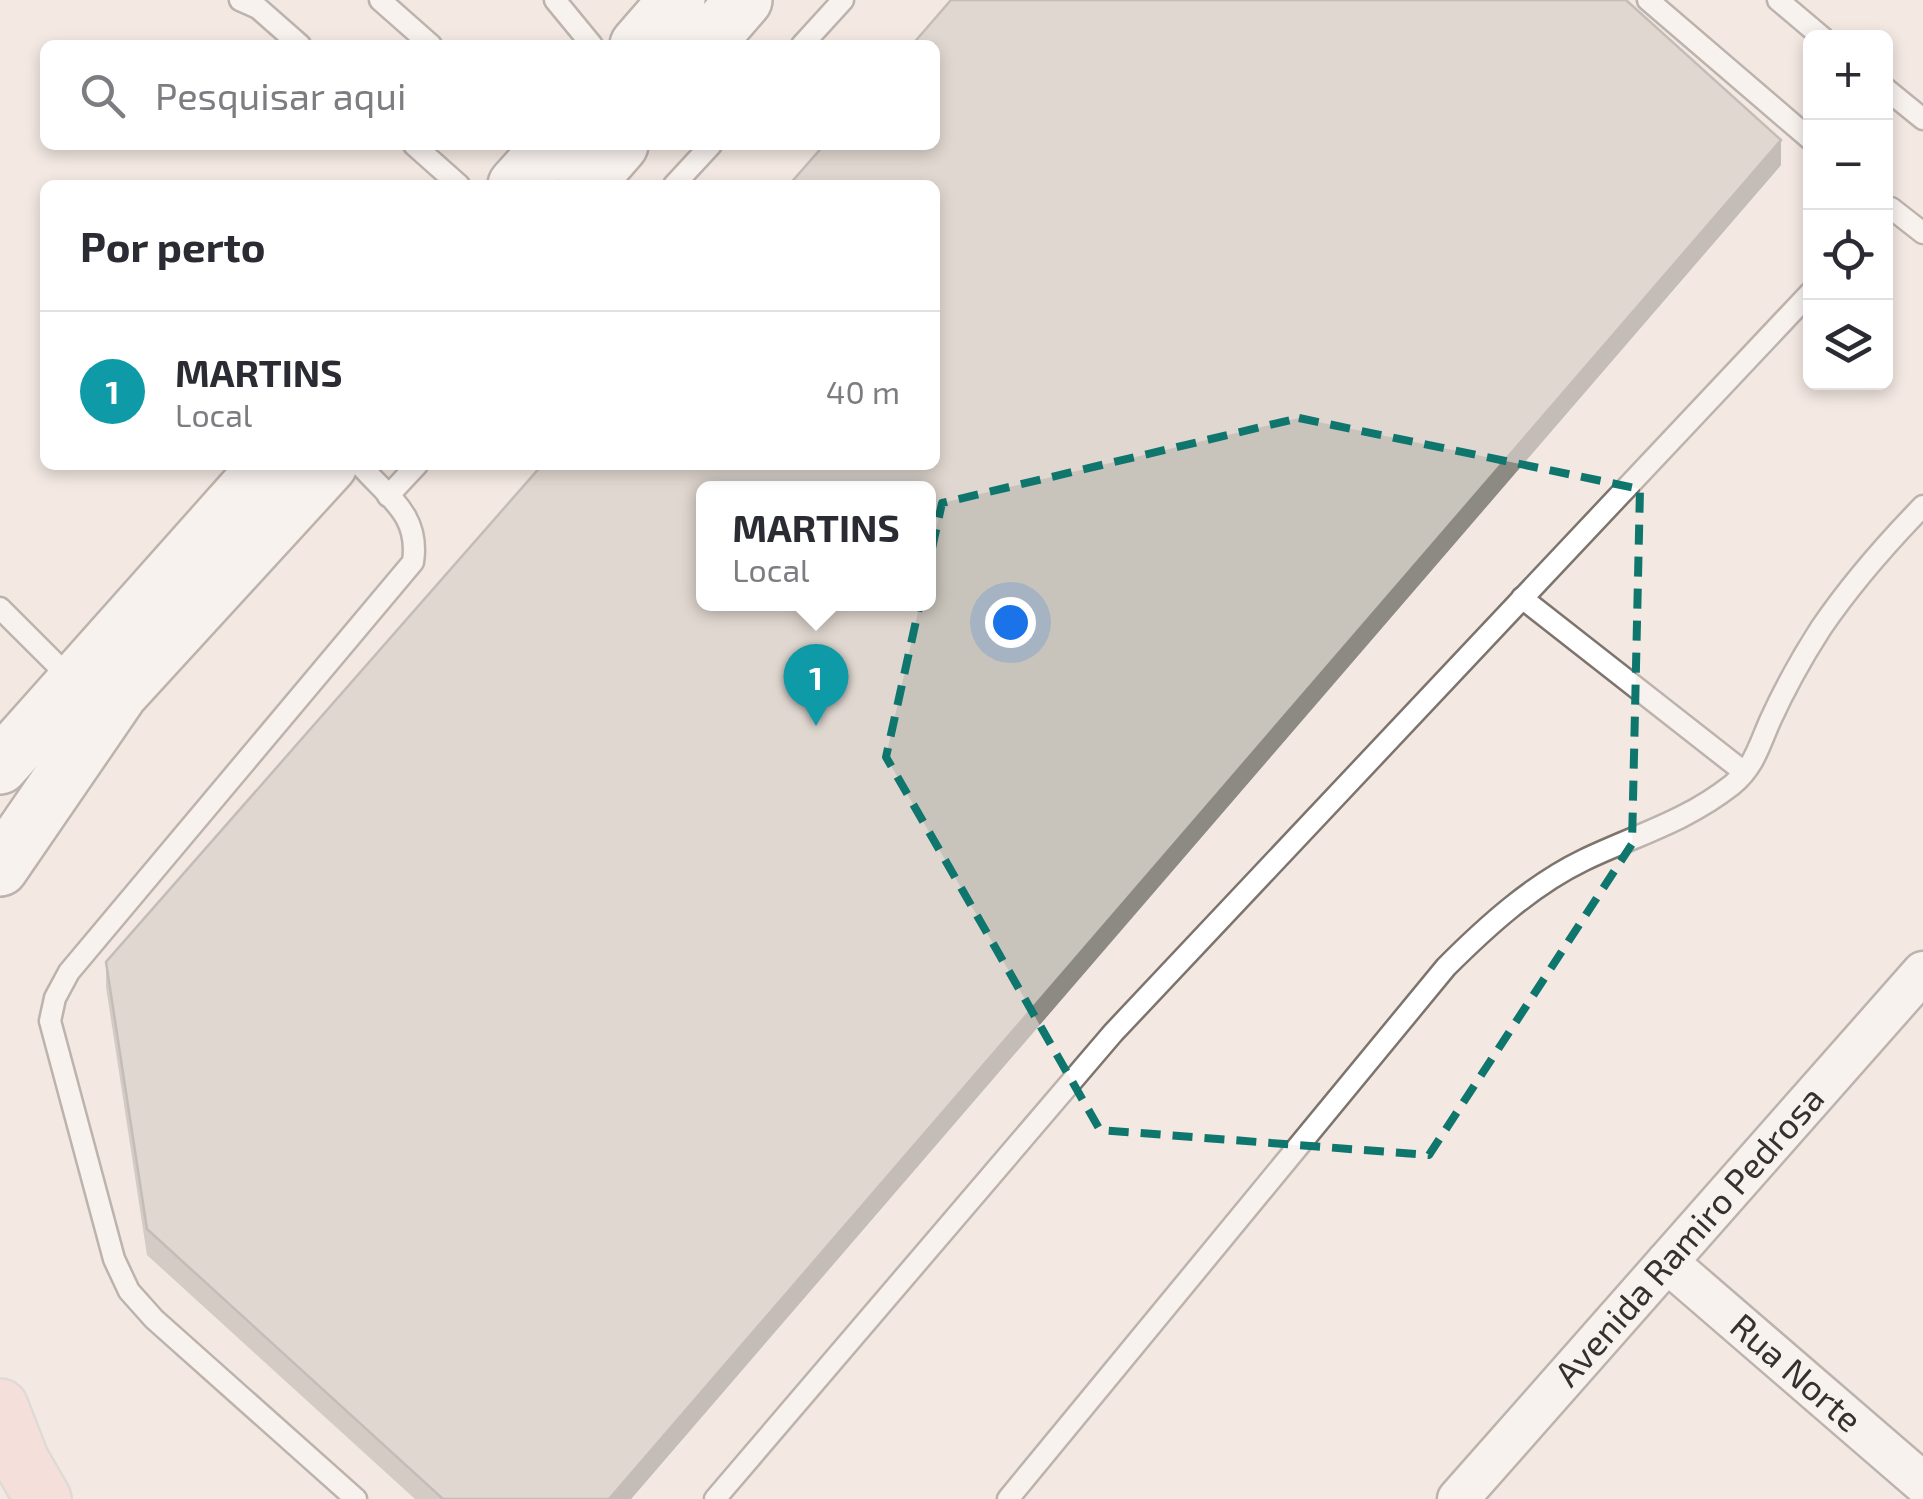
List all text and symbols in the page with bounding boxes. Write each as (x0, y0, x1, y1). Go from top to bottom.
map controls (1803, 30, 1893, 390)
button: + (1803, 30, 1893, 120)
search box (40, 40, 940, 150)
icon: search (75, 68, 130, 123)
text: Pesquisar aqui (155, 72, 406, 118)
button: − (1803, 120, 1893, 210)
button: locate (1803, 210, 1893, 300)
text: Por perto (80, 220, 266, 270)
button: layers (1803, 300, 1893, 390)
text: MARTINS (175, 349, 343, 395)
text: 1 (106, 372, 119, 410)
text: 40 m (826, 372, 900, 410)
text: Local (175, 395, 252, 433)
popup (696, 481, 936, 611)
text: MARTINS (732, 504, 900, 550)
text: Local (732, 550, 810, 588)
your location (985, 597, 1036, 648)
pin: 1 (784, 644, 848, 726)
street label: Avenida Ramiro Pedrosa (1545, 1077, 1831, 1394)
street label: Rua Norte (1723, 1304, 1871, 1440)

